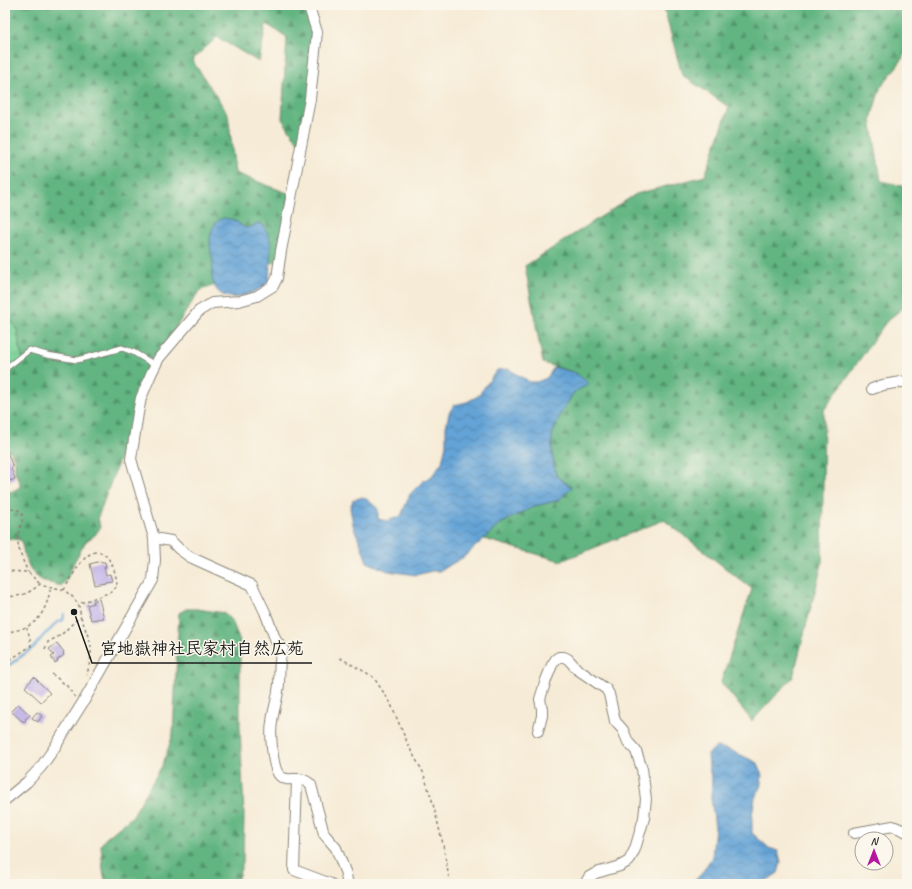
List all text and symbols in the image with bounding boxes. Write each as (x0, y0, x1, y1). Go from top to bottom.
callout: 宮地嶽神社民家村自然広苑 (92, 634, 312, 663)
text: 宮地嶽神社民家村自然広苑 (100, 638, 304, 659)
north arrow (854, 831, 894, 871)
text: N (871, 834, 880, 848)

